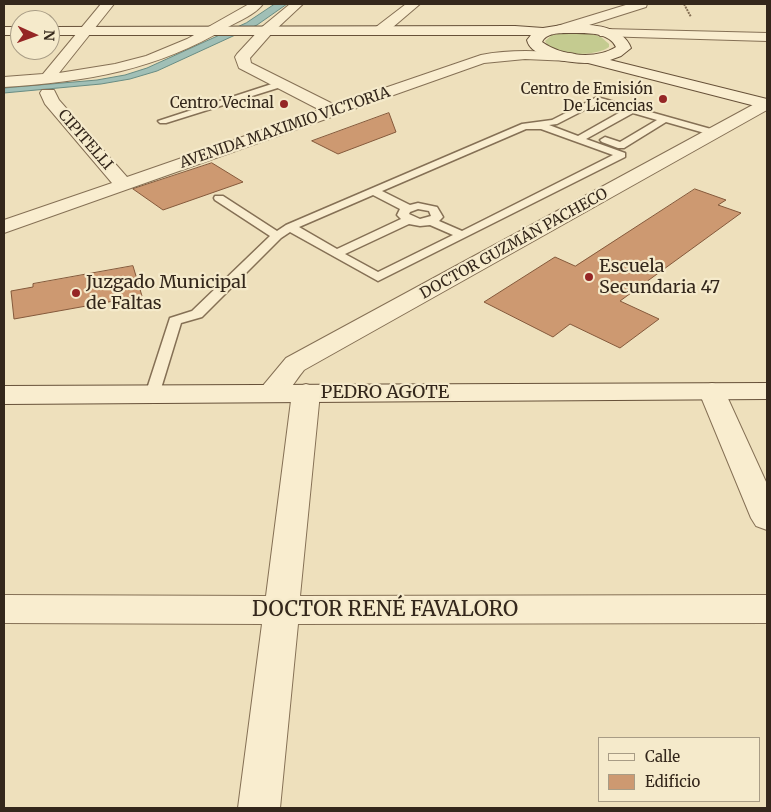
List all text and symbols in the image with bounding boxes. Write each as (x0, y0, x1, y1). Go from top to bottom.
north arrow (10, 10, 60, 60)
text: N (40, 30, 58, 41)
place label: Centro de Emisión De Licencias (521, 81, 653, 116)
street label: AVENIDA MAXIMIO VICTORIA (177, 83, 393, 173)
marker: Centro de Emisión De Licencias (657, 93, 669, 105)
place label: Centro Vecinal (170, 95, 274, 113)
marker: Centro Vecinal (278, 98, 290, 110)
street label: CIPITELLI (54, 106, 116, 174)
street label: DOCTOR GUZMÁN PACHECO (417, 185, 611, 303)
place label: Escuela Secundaria 47 (599, 256, 720, 298)
marker: Escuela Secundaria 47 (583, 271, 595, 283)
place label: Juzgado Municipal de Faltas (86, 272, 247, 314)
marker: Juzgado Municipal de Faltas (70, 287, 82, 299)
street label: PEDRO AGOTE (321, 382, 449, 404)
street label: DOCTOR RENÉ FAVALORO (252, 597, 518, 623)
legend (598, 737, 761, 802)
text: Calle (645, 747, 680, 766)
text: Edificio (645, 772, 700, 791)

